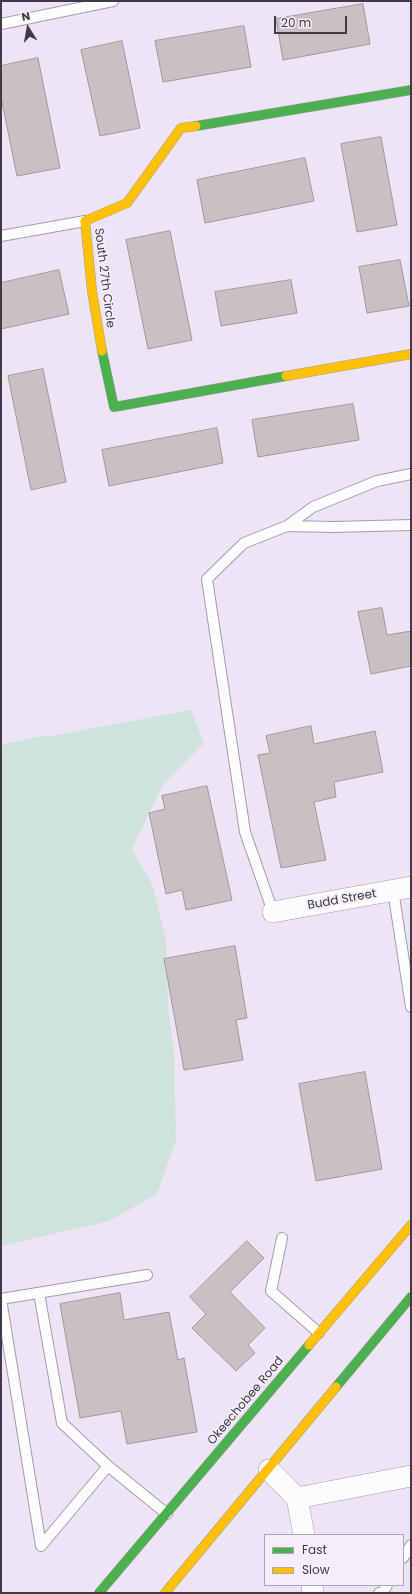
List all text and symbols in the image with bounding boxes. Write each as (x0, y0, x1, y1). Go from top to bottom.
north arrow (8, 8, 48, 48)
text: N (20, 8, 31, 25)
scale bar (276, 8, 349, 34)
text: 20 m (281, 14, 311, 31)
street label: South 27th Circle (91, 227, 117, 329)
street label: Budd Street (306, 887, 378, 913)
street label: Okeechobee Road (205, 1354, 287, 1448)
legend (264, 1534, 404, 1586)
text: Fast (302, 1541, 327, 1558)
text: Slow (302, 1561, 330, 1578)

